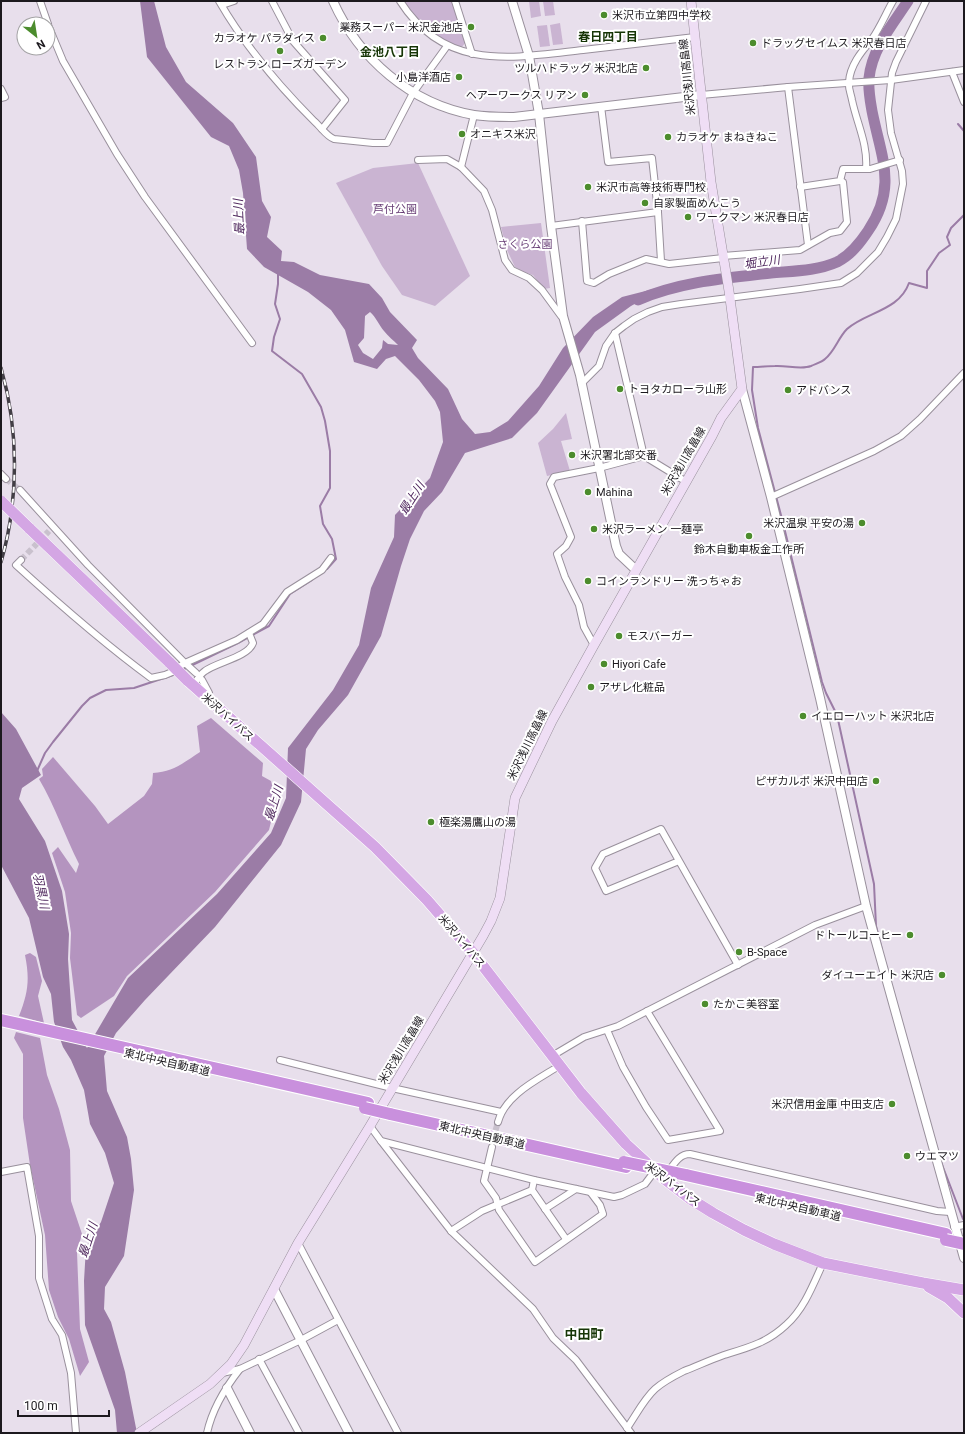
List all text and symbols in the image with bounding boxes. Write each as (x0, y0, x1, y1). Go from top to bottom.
place label: 米沢市立第四中学校 (612, 9, 711, 22)
marker: 米沢市立第四中学校 (599, 10, 609, 20)
north arrow (16, 16, 56, 56)
place label: 業務スーパー 米沢金池店 (339, 21, 463, 34)
marker: 業務スーパー 米沢金池店 (466, 22, 476, 32)
district label: 春日四丁目 (578, 30, 638, 44)
place label: カラオケ パラダイス (214, 32, 315, 45)
marker: カラオケ パラダイス (318, 33, 328, 43)
text: N (34, 37, 47, 52)
place label: ドラッグセイムス 米沢春日店 (761, 37, 907, 50)
street label: 米沢浅川高畠線 (677, 38, 698, 116)
marker: ドラッグセイムス 米沢春日店 (748, 38, 758, 48)
district label: 金池八丁目 (360, 45, 420, 59)
marker: レストラン ローズガーデン (275, 46, 285, 56)
place label: レストラン ローズガーデン (213, 58, 347, 71)
place label: ツルハドラッグ 米沢北店 (514, 62, 638, 75)
marker: ツルハドラッグ 米沢北店 (641, 63, 651, 73)
place label: 小島洋酒店 (396, 71, 451, 84)
marker: 小島洋酒店 (454, 72, 464, 82)
place label: ヘアーワークス リアン (466, 89, 577, 102)
marker: ヘアーワークス リアン (580, 90, 590, 100)
place label: オニキス米沢 (470, 128, 536, 141)
marker: オニキス米沢 (457, 129, 467, 139)
place label: カラオケ まねきねこ (676, 131, 778, 144)
marker: カラオケ まねきねこ (663, 132, 673, 142)
place label: 米沢市高等技術専門校 (596, 181, 706, 194)
marker: 米沢市高等技術専門校 (583, 182, 593, 192)
water label: 最上川 (231, 197, 247, 235)
place label: 自家製面めんこう (653, 197, 741, 210)
marker: 自家製面めんこう (640, 198, 650, 208)
park label: 芦付公園 (373, 203, 417, 216)
place label: ワークマン 米沢春日店 (696, 211, 809, 224)
marker: ワークマン 米沢春日店 (683, 212, 693, 222)
park label: さくら公園 (498, 238, 553, 251)
water label: 堀立川 (743, 252, 783, 271)
place label: トヨタカローラ山形 (628, 383, 727, 396)
marker: トヨタカローラ山形 (615, 384, 625, 394)
place label: アドバンス (796, 384, 851, 397)
marker: アドバンス (783, 385, 793, 395)
street label: 米沢浅川高畠線 (659, 425, 708, 498)
place label: 米沢署北部交番 (580, 449, 657, 462)
marker: 米沢署北部交番 (567, 450, 577, 460)
water label: 最上川 (396, 477, 429, 517)
place label: Mahina (596, 486, 632, 499)
marker: Mahina (583, 487, 593, 497)
place label: 米沢温泉 平安の湯 (763, 517, 854, 530)
marker: 米沢温泉 平安の湯 (857, 518, 867, 528)
place label: 米沢ラーメン 一麺亭 (602, 523, 703, 536)
marker: 米沢ラーメン 一麺亭 (589, 524, 599, 534)
marker: 鈴木自動車板金工作所 (744, 531, 754, 541)
place label: 鈴木自動車板金工作所 (694, 543, 805, 556)
place label: コインランドリー 洗っちゃお (596, 575, 742, 588)
marker: コインランドリー 洗っちゃお (583, 576, 593, 586)
place label: モスバーガー (627, 630, 693, 643)
marker: モスバーガー (614, 631, 624, 641)
place label: Hiyori Cafe (612, 658, 666, 671)
marker: Hiyori Cafe (599, 659, 609, 669)
place label: アザレ化粧品 (599, 681, 665, 694)
marker: アザレ化粧品 (586, 682, 596, 692)
street label: 米沢バイパス (199, 691, 256, 744)
street label: 米沢浅川高畠線 (505, 708, 550, 783)
place label: イエローハット 米沢北店 (811, 710, 934, 723)
marker: イエローハット 米沢北店 (798, 711, 808, 721)
place label: ピザカルポ 米沢中田店 (755, 775, 868, 788)
marker: ピザカルポ 米沢中田店 (871, 776, 881, 786)
water label: 最上川 (262, 782, 287, 822)
place label: 極楽湯鷹山の湯 (439, 816, 516, 829)
marker: 極楽湯鷹山の湯 (426, 817, 436, 827)
water label: 羽黒川 (30, 872, 52, 912)
street label: 米沢バイパス (435, 912, 488, 971)
place label: ドトールコーヒー (814, 929, 902, 942)
marker: ドトールコーヒー (905, 930, 915, 940)
place label: B-Space (747, 946, 787, 959)
marker: B-Space (734, 947, 744, 957)
place label: ダイユーエイト 米沢店 (821, 969, 934, 982)
marker: ダイユーエイト 米沢店 (937, 970, 947, 980)
place label: たかこ美容室 (713, 998, 779, 1011)
marker: たかこ美容室 (700, 999, 710, 1009)
street label: 米沢浅川高畠線 (376, 1014, 427, 1087)
street label: 東北中央自動車道 (123, 1046, 211, 1079)
place label: 米沢信用金庫 中田支店 (771, 1098, 884, 1111)
marker: 米沢信用金庫 中田支店 (887, 1099, 897, 1109)
street label: 東北中央自動車道 (438, 1119, 526, 1152)
place label: ウエマツ (915, 1150, 959, 1163)
marker: ウエマツ (902, 1151, 912, 1161)
street label: 米沢バイパス (643, 1159, 703, 1209)
street label: 東北中央自動車道 (754, 1191, 842, 1224)
water label: 最上川 (76, 1219, 101, 1259)
district label: 中田町 (564, 1327, 604, 1342)
scale bar (18, 1392, 109, 1418)
text: 100 m (24, 1399, 58, 1413)

